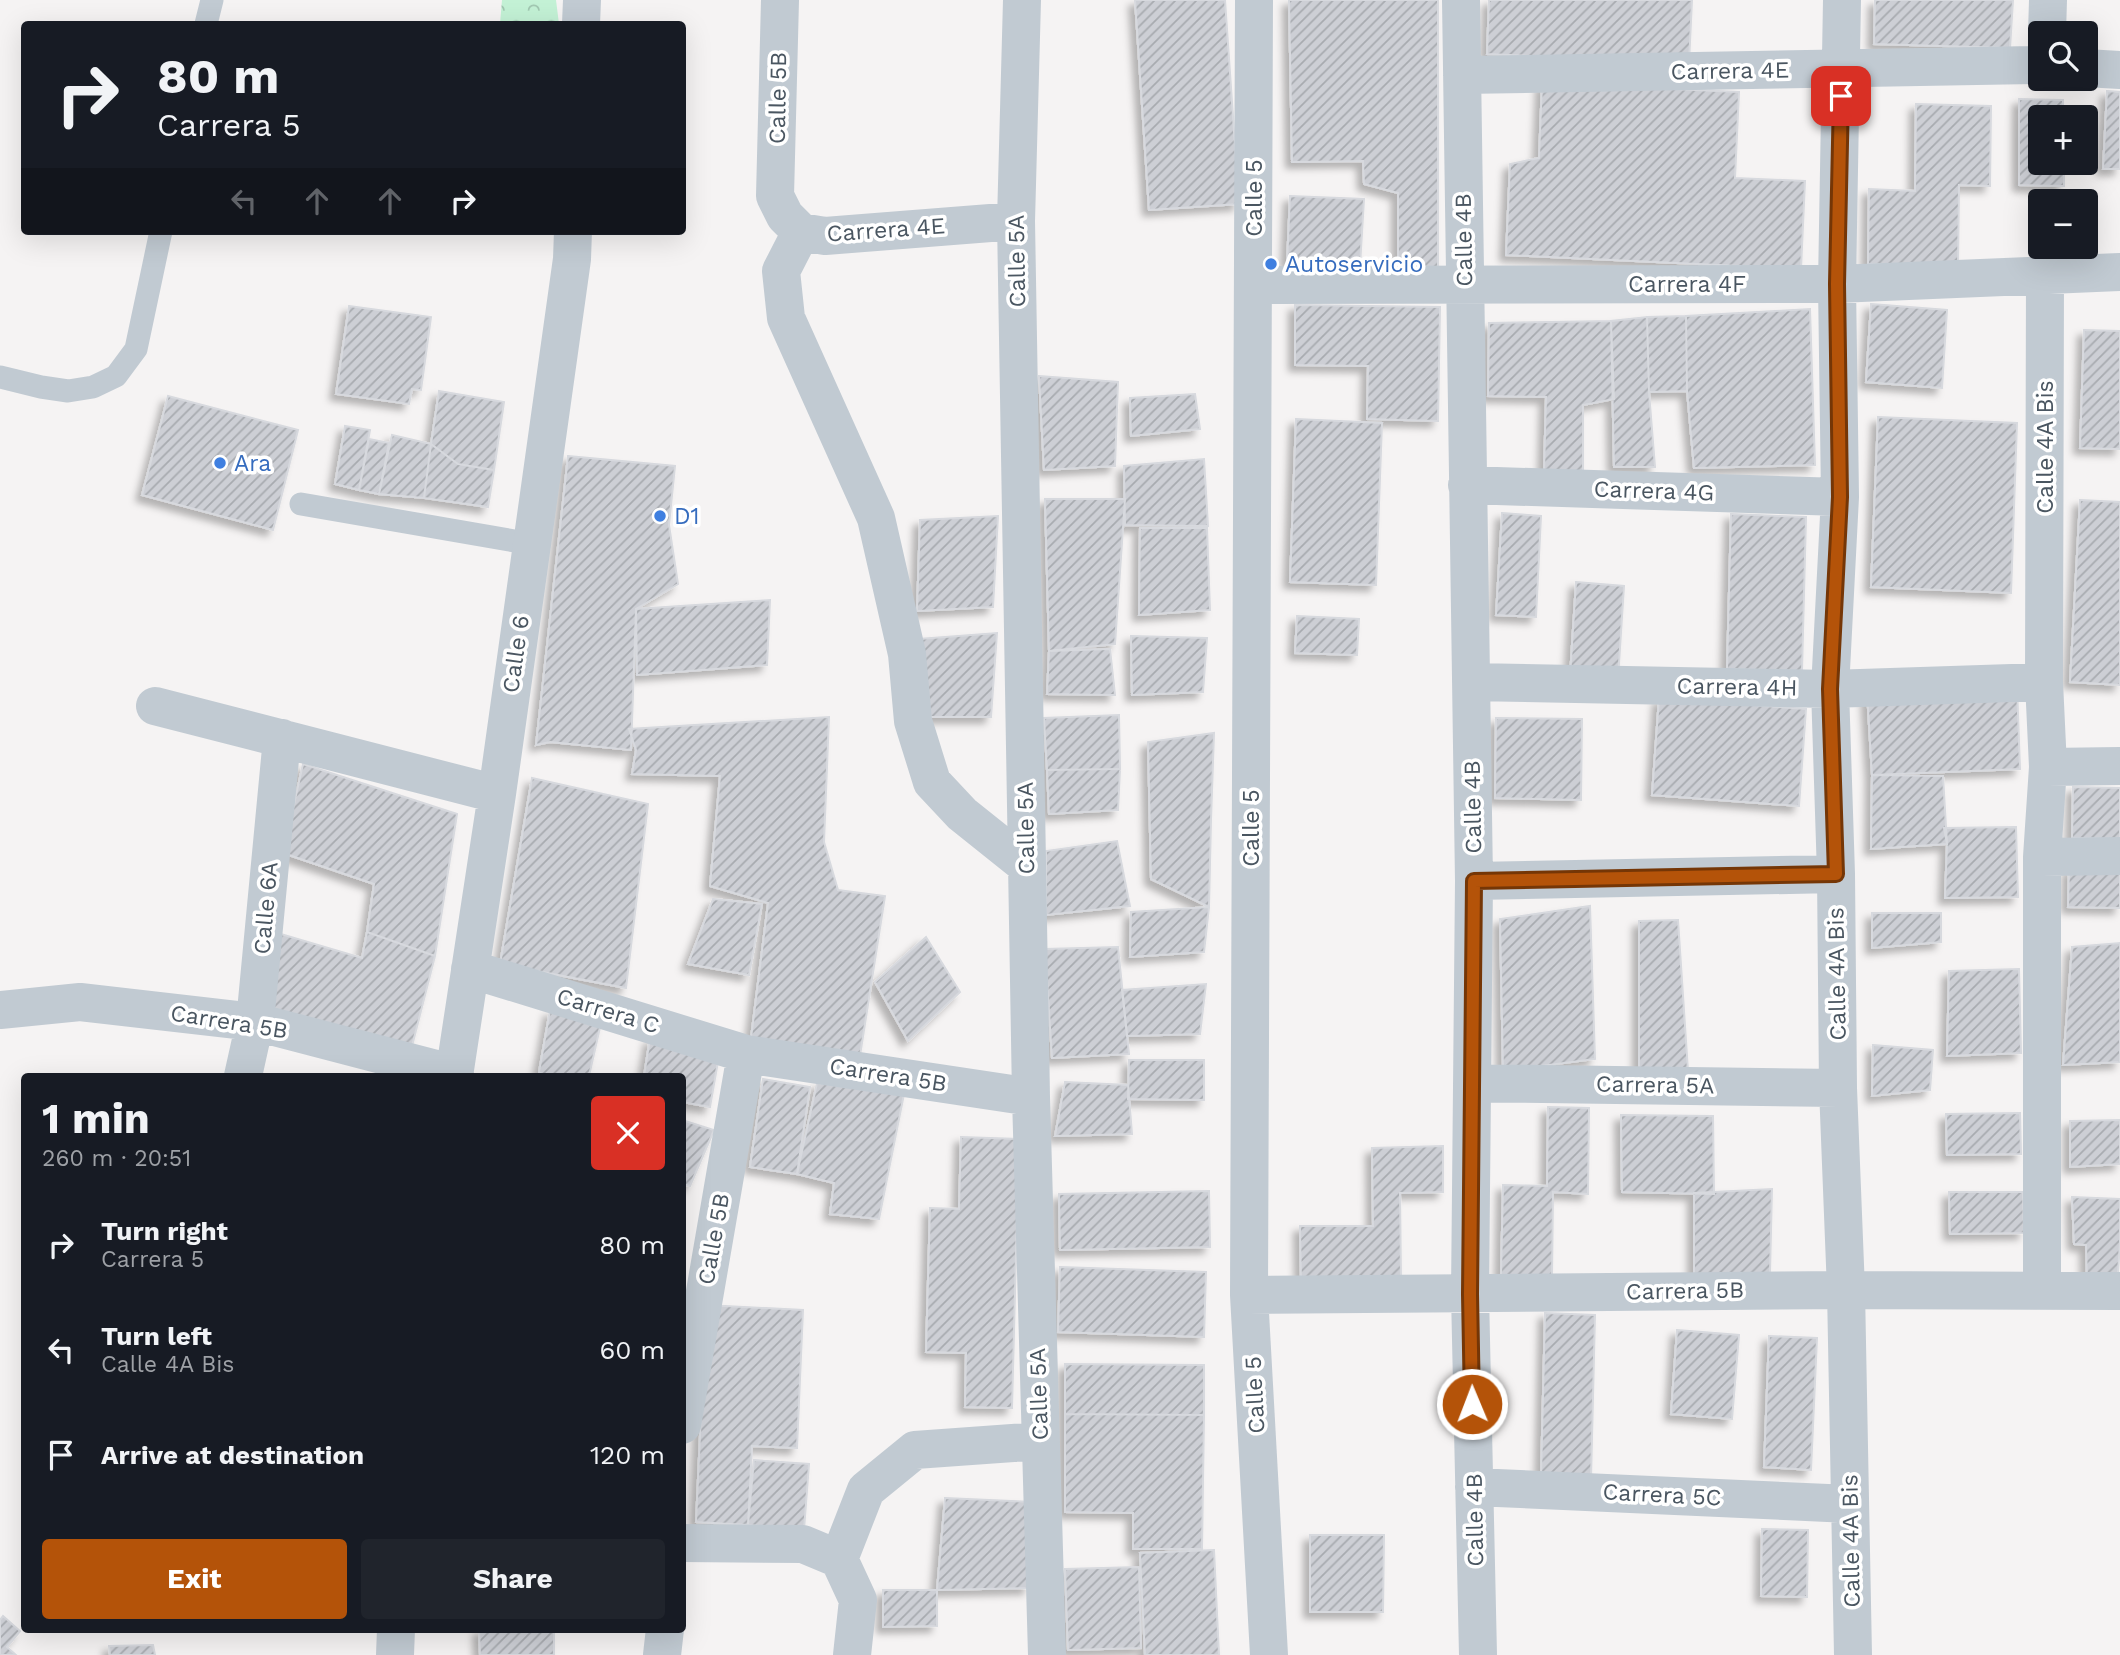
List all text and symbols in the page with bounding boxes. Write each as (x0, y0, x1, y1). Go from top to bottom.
map controls (2028, 21, 2098, 259)
button: search (2028, 21, 2098, 91)
text: 80 m (157, 47, 279, 105)
icon: right (42, 49, 133, 140)
street label: Calle 5B (764, 52, 792, 144)
street label: Carrera 4E (1670, 56, 1790, 86)
pin (1811, 66, 1871, 126)
icon: arrive (1822, 77, 1860, 115)
button: + (2028, 105, 2098, 175)
text: Carrera 5 (157, 106, 301, 144)
street label: Calle 5 (1241, 159, 1268, 237)
icon: left (225, 182, 263, 220)
icon: ahead (298, 182, 336, 220)
icon: ahead (371, 182, 409, 220)
icon: right (444, 182, 482, 220)
button: − (2028, 189, 2098, 259)
street label: Calle 4B (1450, 193, 1478, 287)
street label: Carrera 4E (826, 212, 946, 248)
street label: Calle 5A (1003, 214, 1031, 308)
place label: Autoservicio (1285, 251, 1423, 278)
marker: Autoservicio (1263, 256, 1279, 272)
street label: Carrera 4F (1628, 271, 1746, 298)
street label: Calle 4A Bis (2032, 380, 2059, 514)
place label: Ara (234, 450, 271, 477)
marker: Ara (212, 455, 228, 471)
street label: Carrera 4G (1593, 475, 1715, 507)
place label: D1 (674, 503, 700, 530)
marker: D1 (652, 508, 668, 524)
street label: Calle 6 (497, 614, 535, 694)
street label: Carrera 4H (1676, 672, 1798, 702)
street label: Calle 4B (1459, 760, 1487, 854)
street label: Calle 5A (1012, 781, 1040, 875)
street label: Calle 5 (1238, 789, 1265, 867)
street label: Calle 6A (248, 860, 284, 956)
street label: Calle 4A Bis (1822, 907, 1852, 1041)
street label: Carrera C (554, 983, 662, 1039)
street label: Carrera 5B (168, 999, 290, 1045)
street label: Carrera 5B (827, 1052, 949, 1098)
street label: Carrera 5A (1596, 1070, 1714, 1100)
text: 1 min (42, 1094, 150, 1143)
button: close (591, 1096, 665, 1170)
text: 260 m · 20:51 (42, 1145, 191, 1172)
street label: Calle 5B (693, 1191, 735, 1287)
text: Turn right (101, 1216, 228, 1246)
icon: right (42, 1226, 80, 1264)
text: 80 m (599, 1230, 665, 1260)
text: Carrera 5 (101, 1246, 204, 1273)
street label: Carrera 5B (1626, 1276, 1744, 1306)
text: Turn left (101, 1321, 212, 1351)
icon: left (42, 1331, 80, 1369)
text: 60 m (599, 1335, 665, 1365)
street label: Calle 5A (1024, 1347, 1054, 1441)
text: Calle 4A Bis (101, 1351, 234, 1378)
street label: Calle 5 (1239, 1356, 1271, 1434)
position arrow (1435, 1367, 1509, 1441)
icon: arrive (42, 1436, 80, 1474)
text: Arrive at destination (101, 1440, 364, 1470)
text: 120 m (590, 1440, 665, 1470)
street label: Calle 4B (1461, 1473, 1489, 1567)
street label: Calle 4A Bis (1836, 1474, 1866, 1608)
street label: Carrera 5C (1602, 1478, 1722, 1512)
button: Exit (42, 1539, 347, 1619)
button: Share (361, 1539, 665, 1619)

